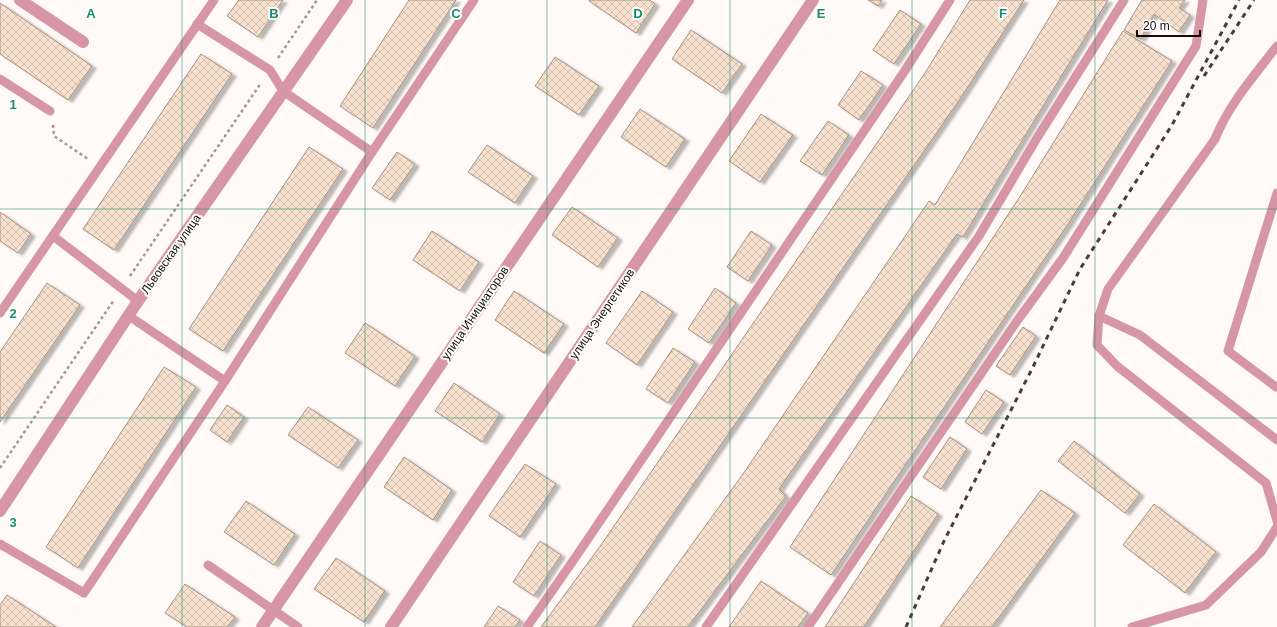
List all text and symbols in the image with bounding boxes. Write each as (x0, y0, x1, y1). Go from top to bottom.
text: A (86, 6, 96, 21)
text: B (269, 6, 279, 21)
text: C (451, 6, 461, 21)
text: D (633, 6, 643, 21)
text: E (817, 6, 826, 21)
text: F (999, 6, 1007, 21)
scale bar (1137, 12, 1200, 38)
text: 20 m (1143, 19, 1170, 33)
text: 1 (9, 97, 17, 112)
street label: Львовская улица (138, 211, 204, 297)
street label: улица Инициаторов (438, 263, 512, 363)
street label: улица Энергетиков (567, 266, 637, 362)
text: 2 (9, 306, 17, 321)
text: 3 (9, 515, 17, 530)

